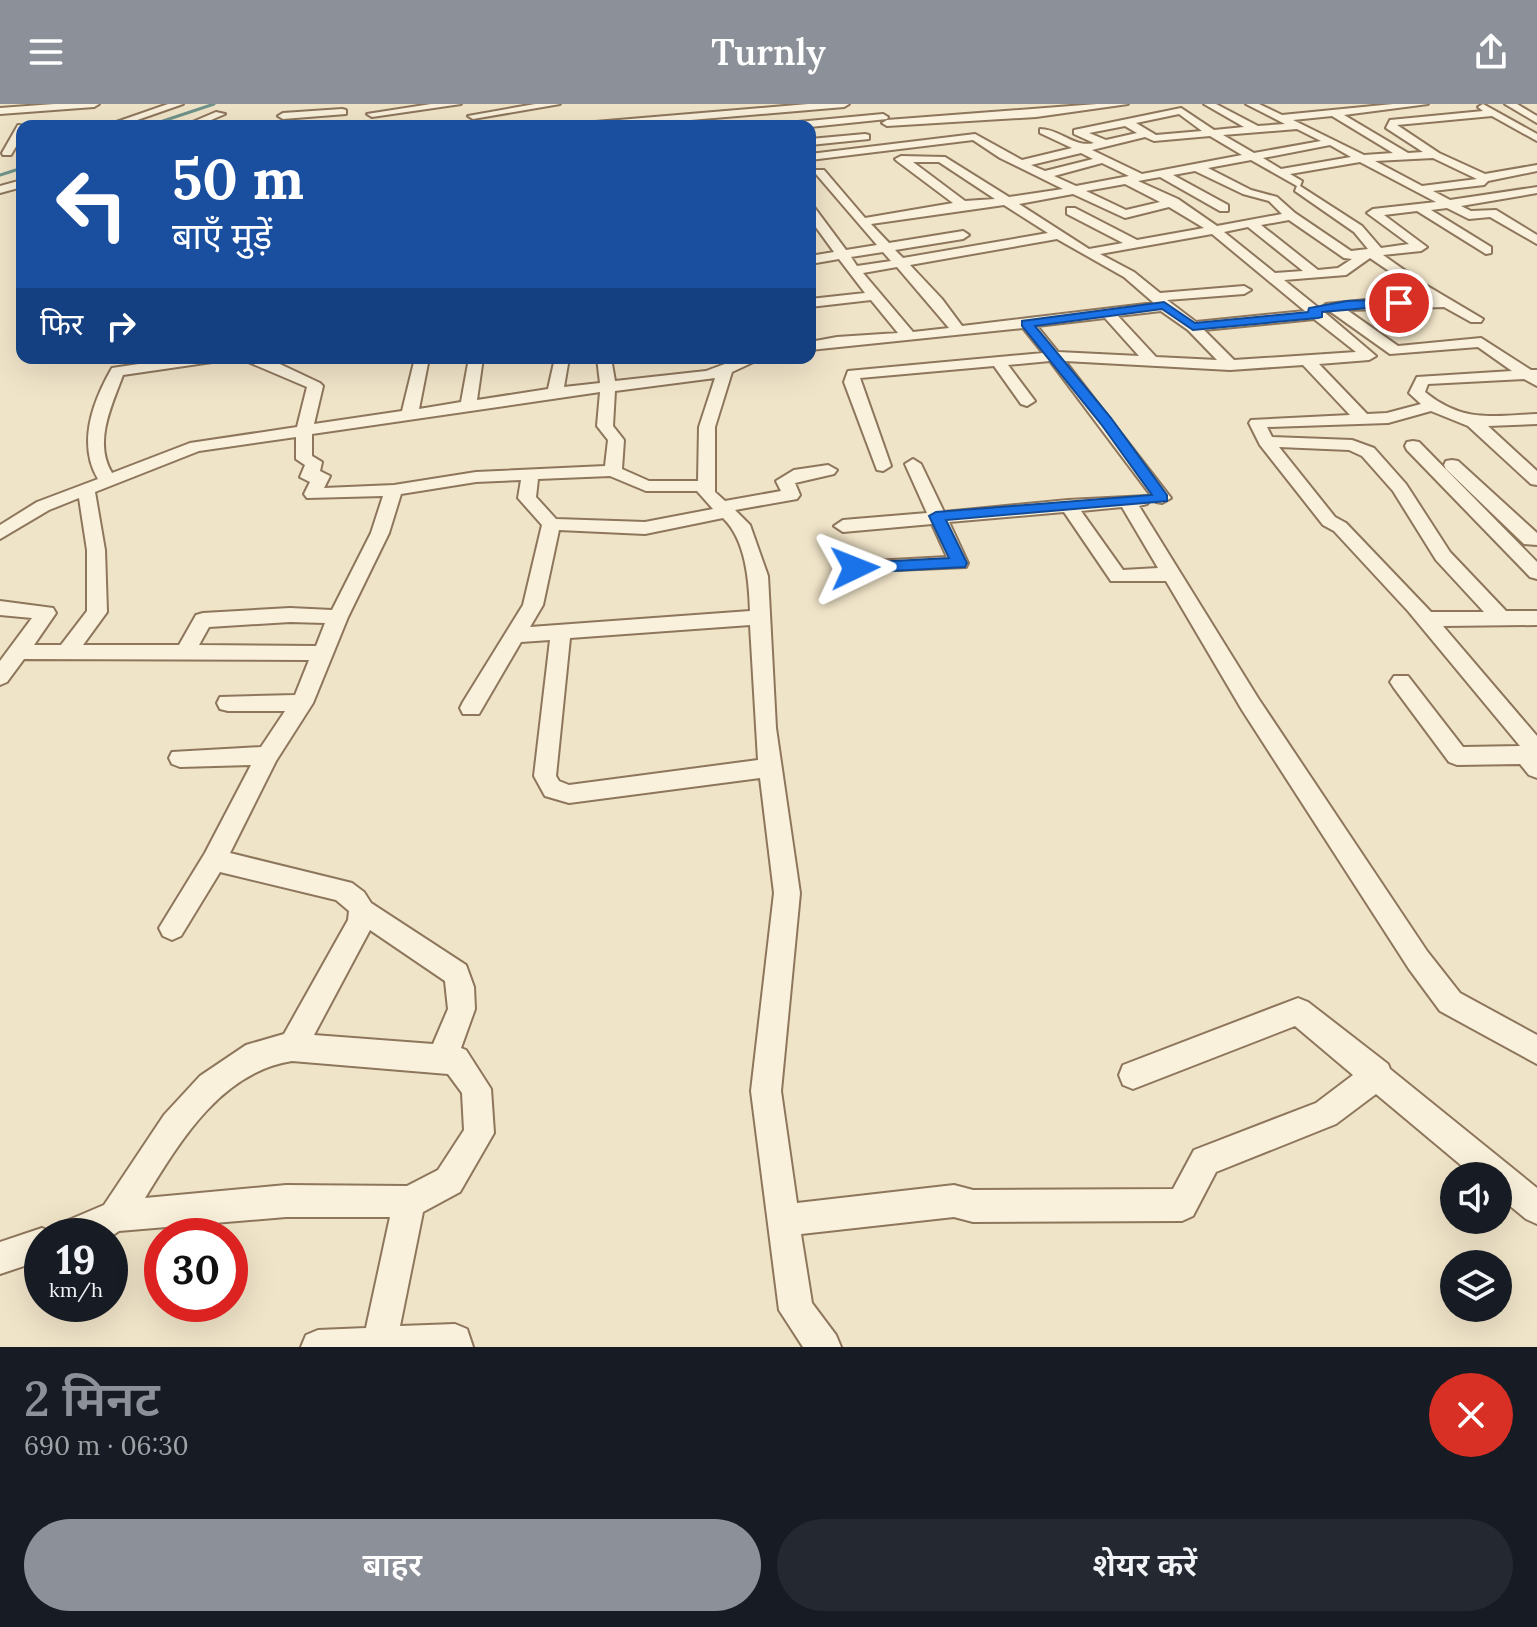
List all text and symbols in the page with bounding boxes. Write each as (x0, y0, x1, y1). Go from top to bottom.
text: Turnly (711, 29, 826, 75)
icon: menu (24, 30, 68, 74)
icon: share (1469, 30, 1513, 74)
text: 50 m (172, 143, 304, 214)
icon: left (40, 152, 144, 256)
text: बाएँ मुड़ें (172, 213, 272, 259)
pin (1365, 269, 1433, 337)
icon: arrive (1377, 281, 1421, 325)
icon: right (99, 304, 143, 348)
text: फिर (40, 305, 83, 343)
position arrow (813, 526, 897, 610)
map controls (1440, 1162, 1512, 1322)
button: sound (1440, 1162, 1512, 1234)
speed limit sign: 30 (144, 1218, 248, 1322)
text: 19 (56, 1234, 96, 1285)
button: layers (1440, 1250, 1512, 1322)
text: km/h (49, 1277, 103, 1302)
text: 2 मिनट (24, 1368, 160, 1429)
button: close (1429, 1373, 1513, 1457)
text: 690 m · 06:30 (24, 1429, 189, 1462)
button: बाहर (24, 1519, 761, 1611)
button: शेयर करें (777, 1519, 1513, 1611)

